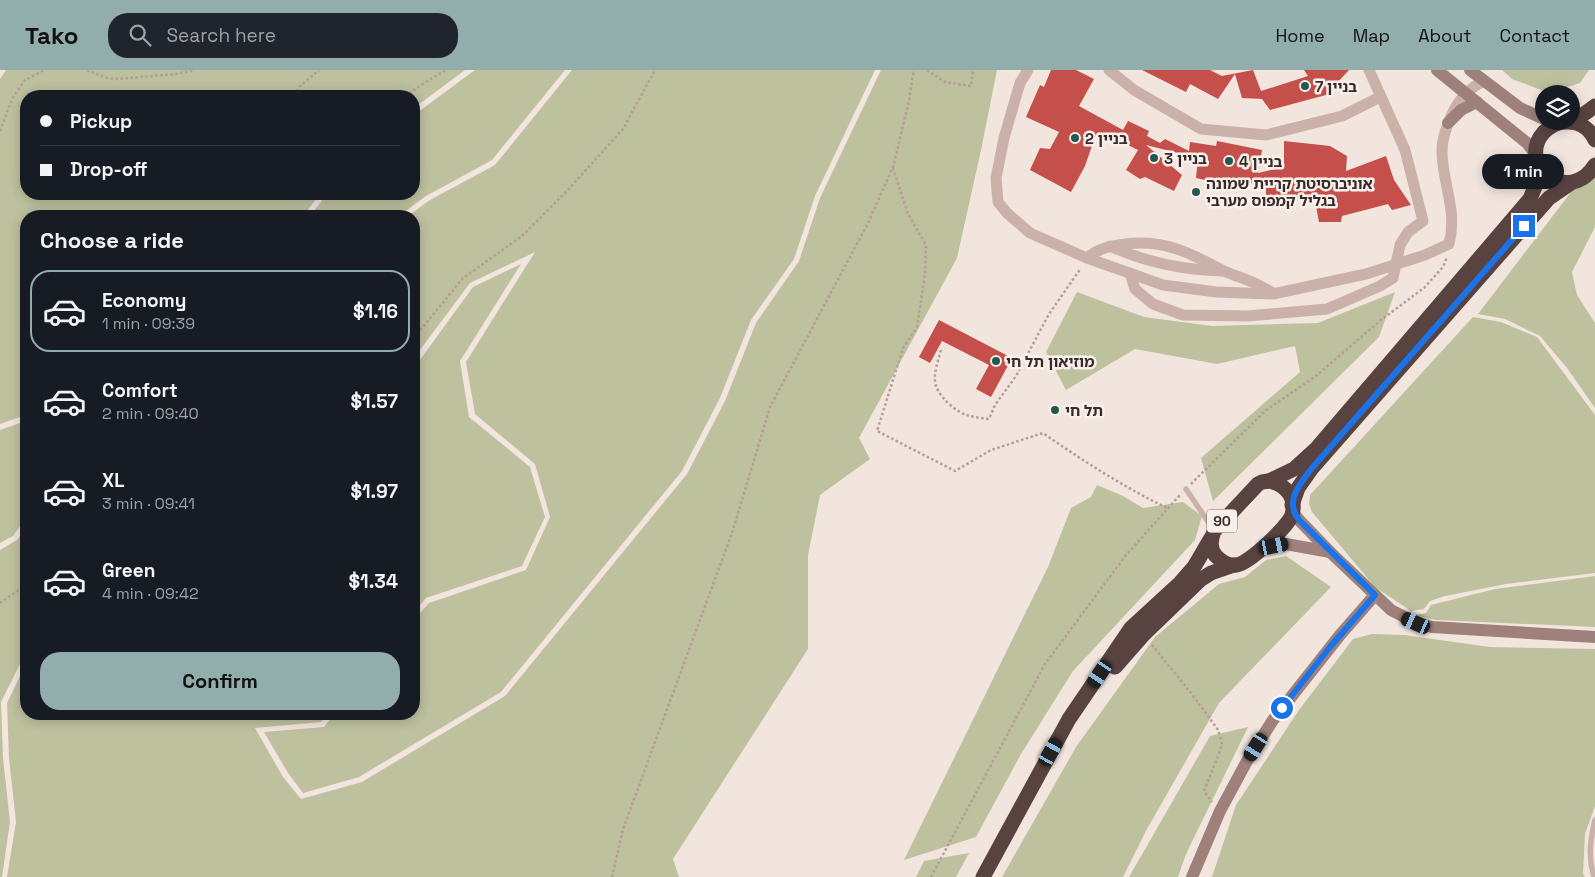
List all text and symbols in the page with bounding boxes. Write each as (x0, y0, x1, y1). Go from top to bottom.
search box (108, 13, 458, 58)
text: Tako (25, 20, 78, 51)
icon: search (126, 21, 154, 49)
text: Search here (166, 23, 276, 48)
text: Home (1276, 24, 1325, 47)
text: Map (1353, 24, 1390, 47)
text: About (1418, 24, 1472, 47)
text: Contact (1500, 24, 1570, 47)
place label: בניין 7 (1315, 77, 1357, 96)
marker: בניין 7 (1299, 80, 1311, 92)
map controls (1535, 85, 1580, 130)
button: layers (1535, 85, 1580, 130)
text: Pickup (70, 109, 132, 134)
place label: בניין 2 (1085, 129, 1128, 148)
marker: בניין 2 (1069, 132, 1081, 144)
place label: בניין 3 (1164, 149, 1207, 168)
marker: בניין 3 (1148, 152, 1160, 164)
place label: בניין 4 (1239, 152, 1282, 171)
callout: 1 min (1483, 154, 1565, 188)
marker: בניין 4 (1223, 155, 1235, 167)
text: Drop-off (70, 157, 148, 182)
text: 1 min (1503, 161, 1543, 182)
place label: אוניברסיטת קריית שמונה בגליל קמפוס מערבי (1206, 174, 1373, 210)
marker: אוניברסיטת קריית שמונה בגליל קמפוס מערבי (1190, 186, 1202, 198)
route end (1513, 215, 1535, 237)
text: Choose a ride (40, 226, 184, 254)
text: Economy (102, 288, 186, 313)
icon: car (42, 289, 87, 334)
text: $1.16 (353, 299, 398, 324)
text: 1 min · 09:39 (102, 313, 195, 334)
place label: מוזיאון תל חי (1006, 352, 1095, 371)
marker: מוזיאון תל חי (990, 355, 1002, 367)
text: Comfort (102, 378, 178, 403)
icon: car (42, 379, 87, 424)
text: $1.57 (351, 389, 398, 414)
place label: תל חי (1065, 401, 1103, 420)
text: 2 min · 09:40 (102, 403, 199, 424)
marker: תל חי (1049, 404, 1061, 416)
text: XL (102, 468, 125, 493)
icon: car (42, 469, 87, 514)
text: $1.97 (350, 479, 398, 504)
text: 3 min · 09:41 (102, 493, 195, 514)
road number: 90 (1207, 510, 1237, 532)
car (1257, 536, 1290, 556)
text: Green (102, 558, 155, 583)
icon: car (42, 559, 87, 604)
text: $1.34 (349, 569, 398, 594)
text: 4 min · 09:42 (102, 583, 199, 604)
car (1399, 610, 1432, 636)
button: Confirm (40, 652, 400, 710)
car (1085, 657, 1114, 691)
route start (1271, 697, 1293, 719)
car (1241, 730, 1270, 764)
car (1037, 735, 1064, 769)

